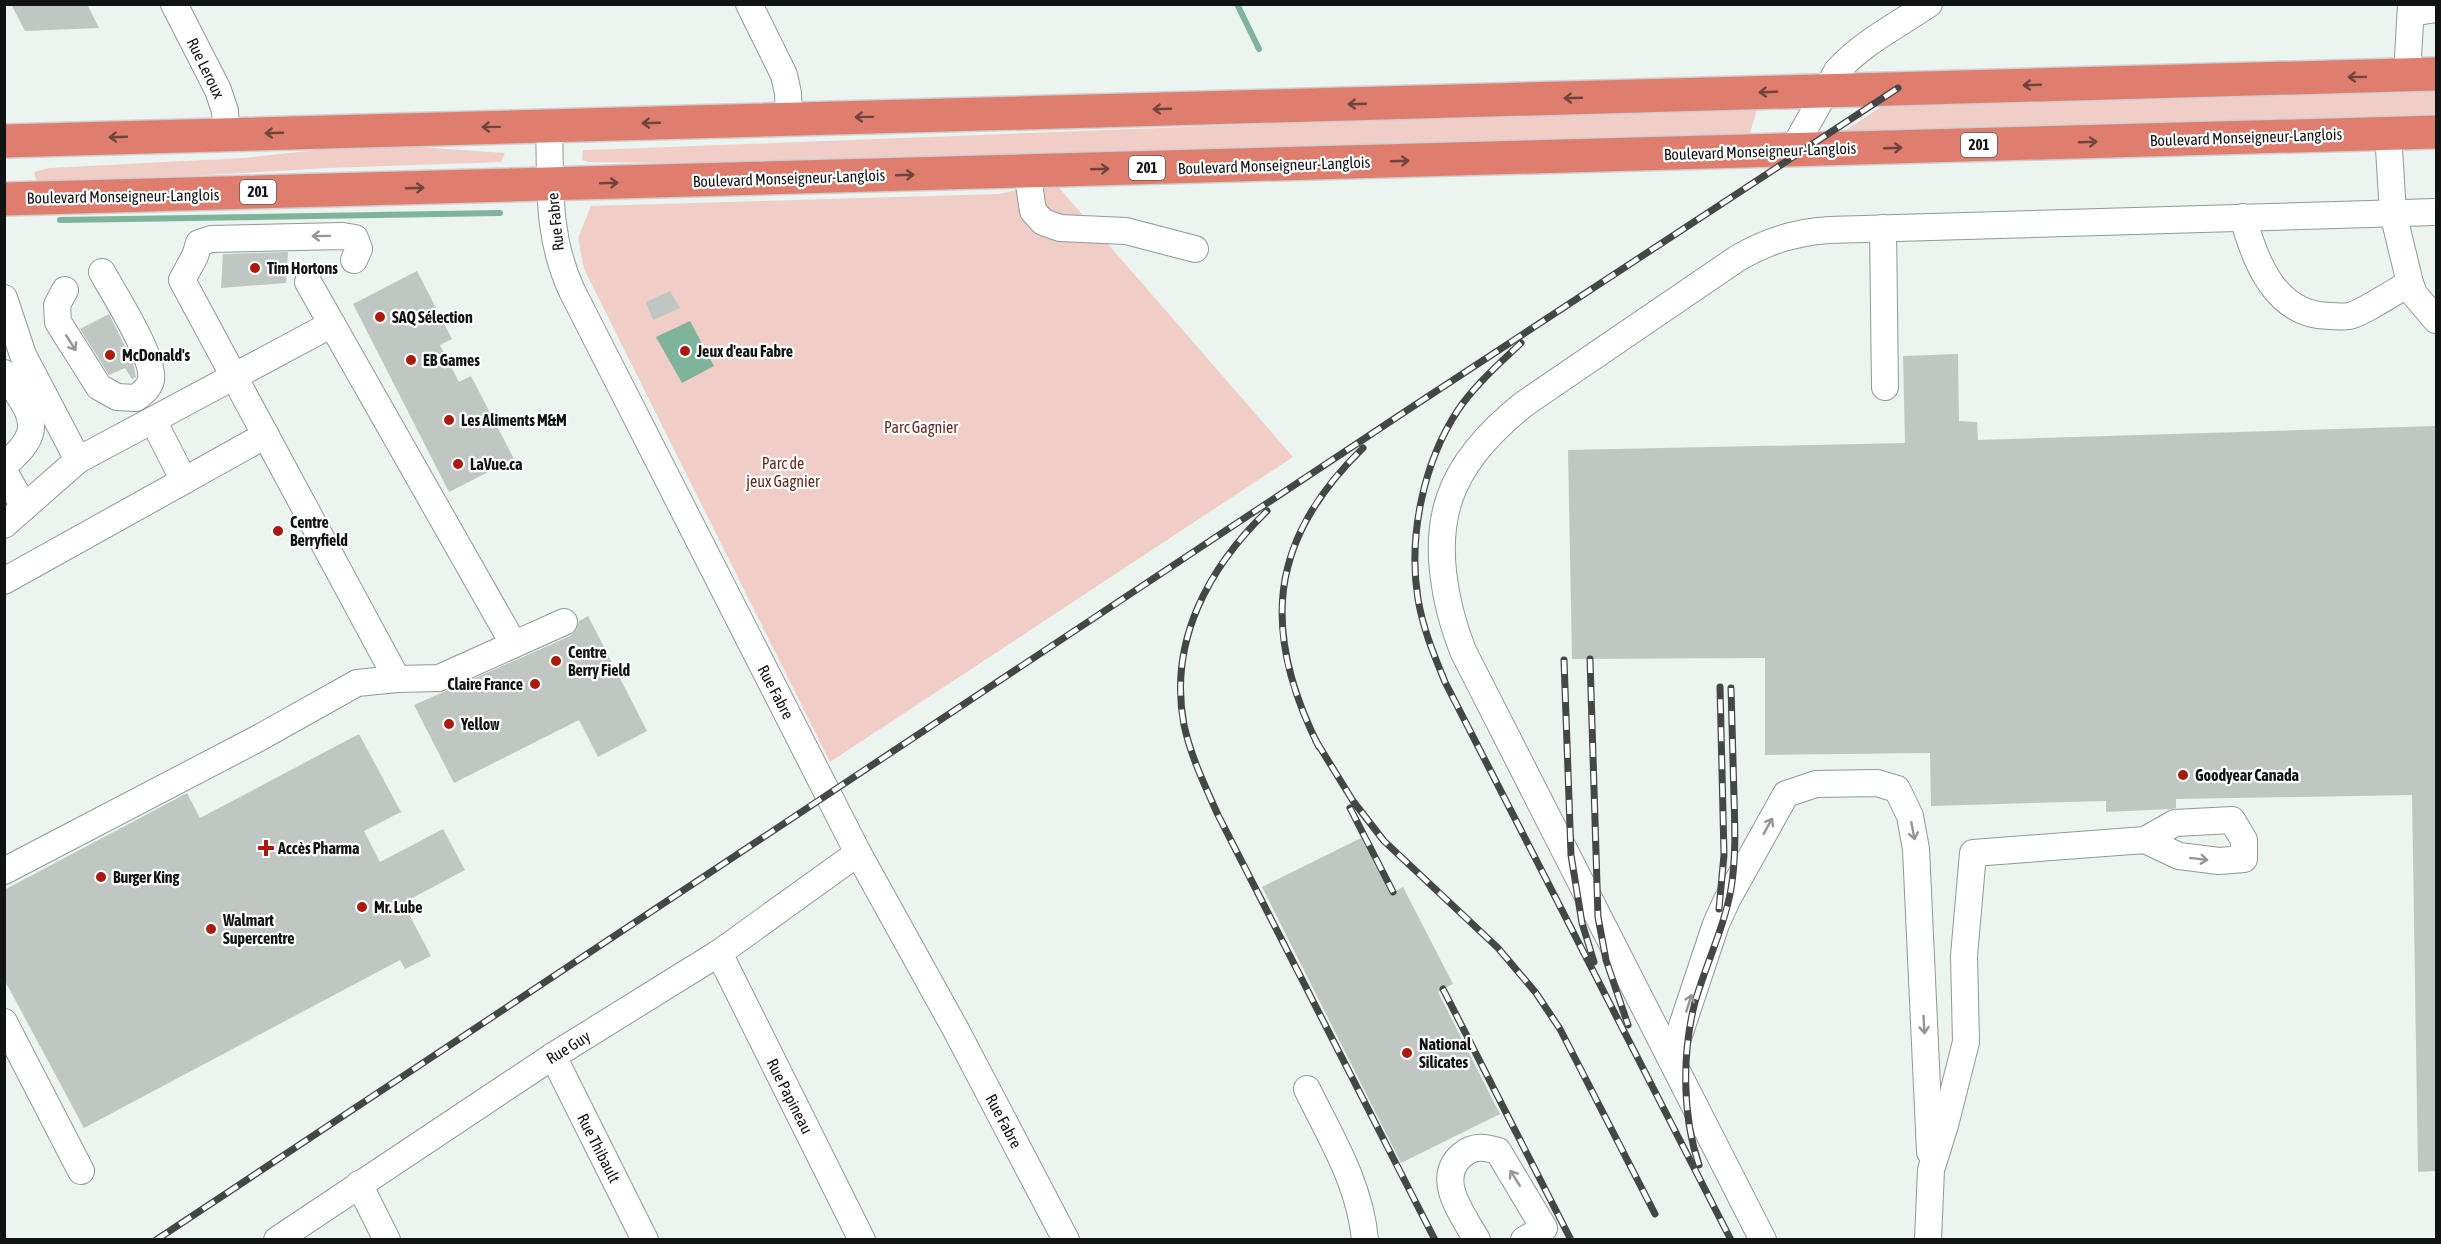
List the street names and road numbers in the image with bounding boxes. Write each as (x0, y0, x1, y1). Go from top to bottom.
street label: Rue Leroux (184, 35, 229, 102)
street label: Boulevard Monseigneur-Langlois (2149, 125, 2343, 150)
road number: 201 (1961, 133, 1997, 157)
street label: Boulevard Monseigneur-Langlois (1663, 139, 1857, 164)
street label: Boulevard Monseigneur-Langlois (1177, 153, 1371, 178)
road number: 201 (1129, 156, 1165, 180)
street label: Boulevard Monseigneur-Langlois (692, 166, 886, 191)
road number: 201 (240, 180, 276, 204)
street label: Boulevard Monseigneur-Langlois (27, 185, 220, 208)
street label: Rue Fabre (543, 192, 567, 252)
street label: Rue Fabre (754, 662, 798, 722)
street label: Rue Guy (543, 1026, 594, 1068)
street label: Rue Papineau (763, 1056, 817, 1137)
street label: Rue Fabre (982, 1091, 1026, 1151)
street label: Rue Thibault (574, 1111, 624, 1186)

